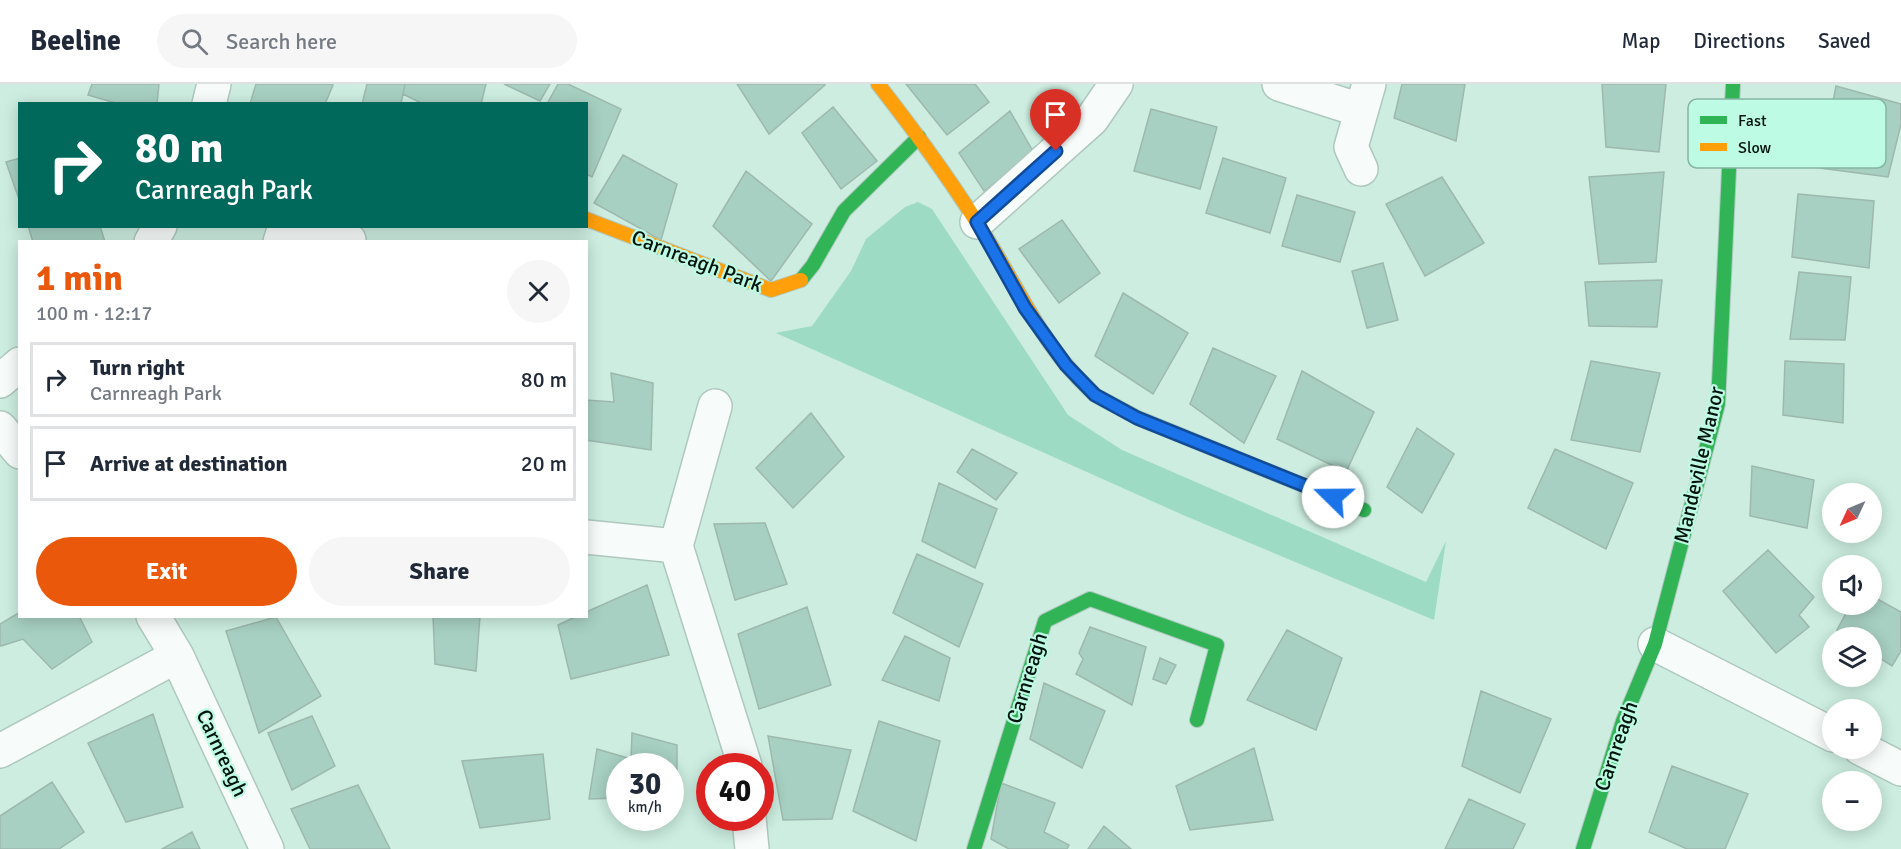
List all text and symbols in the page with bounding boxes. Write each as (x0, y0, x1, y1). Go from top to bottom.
search box (157, 14, 577, 68)
text: Beeline (30, 24, 121, 58)
icon: search (178, 25, 211, 58)
text: Search here (226, 28, 337, 55)
text: Map (1622, 28, 1660, 54)
text: Directions (1693, 28, 1785, 54)
text: Saved (1818, 28, 1871, 54)
pin (1030, 89, 1081, 151)
icon: arrive (1039, 98, 1072, 131)
legend (1688, 99, 1886, 168)
text: Fast (1738, 111, 1767, 131)
text: 80 m (135, 123, 224, 174)
icon: right (36, 126, 114, 204)
text: Slow (1738, 138, 1772, 158)
text: Carnreagh Park (135, 174, 313, 207)
street label: Carnreagh Park (628, 224, 767, 298)
text: 1 min (36, 256, 123, 301)
button: close (507, 260, 570, 323)
text: 100 m · 12:17 (36, 301, 152, 326)
text: Turn right (90, 354, 185, 381)
icon: right (39, 363, 72, 396)
text: 80 m (521, 366, 567, 393)
text: Carnreagh Park (90, 381, 222, 406)
street label: Mandeville Manor (1668, 384, 1730, 546)
icon: arrive (39, 447, 72, 480)
text: Arrive at destination (90, 450, 287, 477)
text: 20 m (521, 450, 567, 477)
position arrow (1301, 465, 1365, 529)
north arrow (1822, 483, 1882, 543)
map controls (1822, 483, 1882, 831)
button: Exit (36, 537, 297, 606)
button: Share (309, 537, 570, 606)
button: sound (1822, 555, 1882, 615)
button: layers (1822, 627, 1882, 687)
street label: Carnreagh (1001, 630, 1053, 726)
street label: Carnreagh (1589, 698, 1643, 794)
button: + (1822, 699, 1882, 759)
street label: Carnreagh (191, 705, 253, 801)
speed limit sign: 40 (696, 753, 774, 831)
text: 30 (629, 766, 661, 803)
button: − (1822, 771, 1882, 831)
text: km/h (628, 798, 662, 816)

